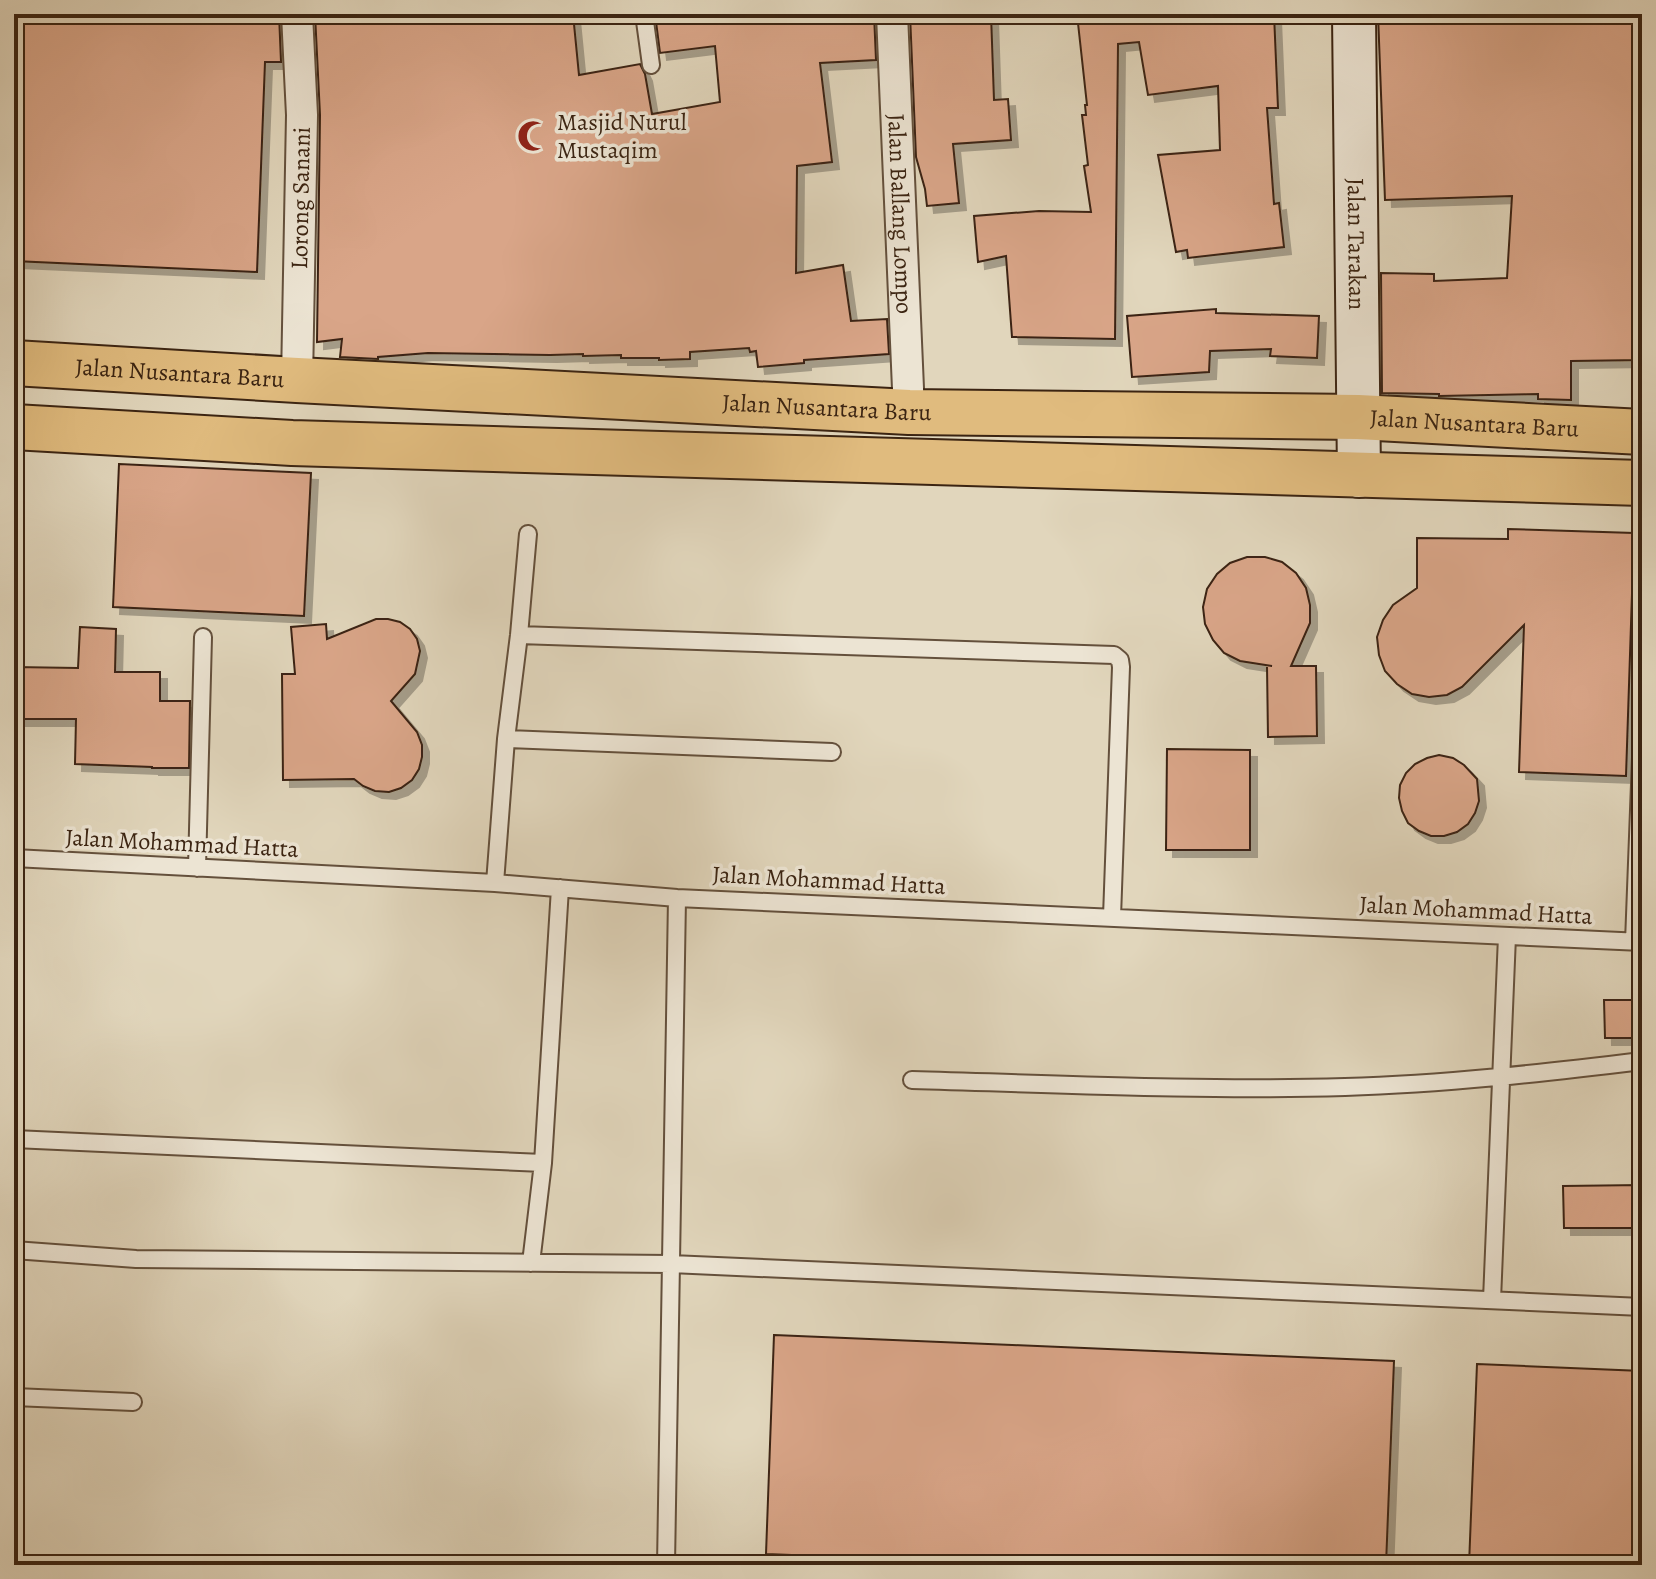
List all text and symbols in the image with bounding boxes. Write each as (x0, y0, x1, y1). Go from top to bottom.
place label: Masjid Nurul Mustaqim (557, 106, 687, 166)
street label: Jalan Ballang Lompo (880, 113, 921, 315)
mosque icon: Masjid Nurul Mustaqim (516, 119, 550, 153)
street label: Lorong Sanani (283, 126, 318, 270)
street label: Jalan Tarakan (1340, 178, 1373, 310)
street label: Jalan Nusantara Baru (74, 351, 285, 395)
street label: Jalan Nusantara Baru (721, 386, 931, 428)
street label: Jalan Nusantara Baru (1369, 402, 1580, 445)
street label: Jalan Mohammad Hatta (65, 821, 300, 865)
street label: Jalan Mohammad Hatta (712, 858, 947, 902)
street label: Jalan Mohammad Hatta (1359, 888, 1594, 932)

